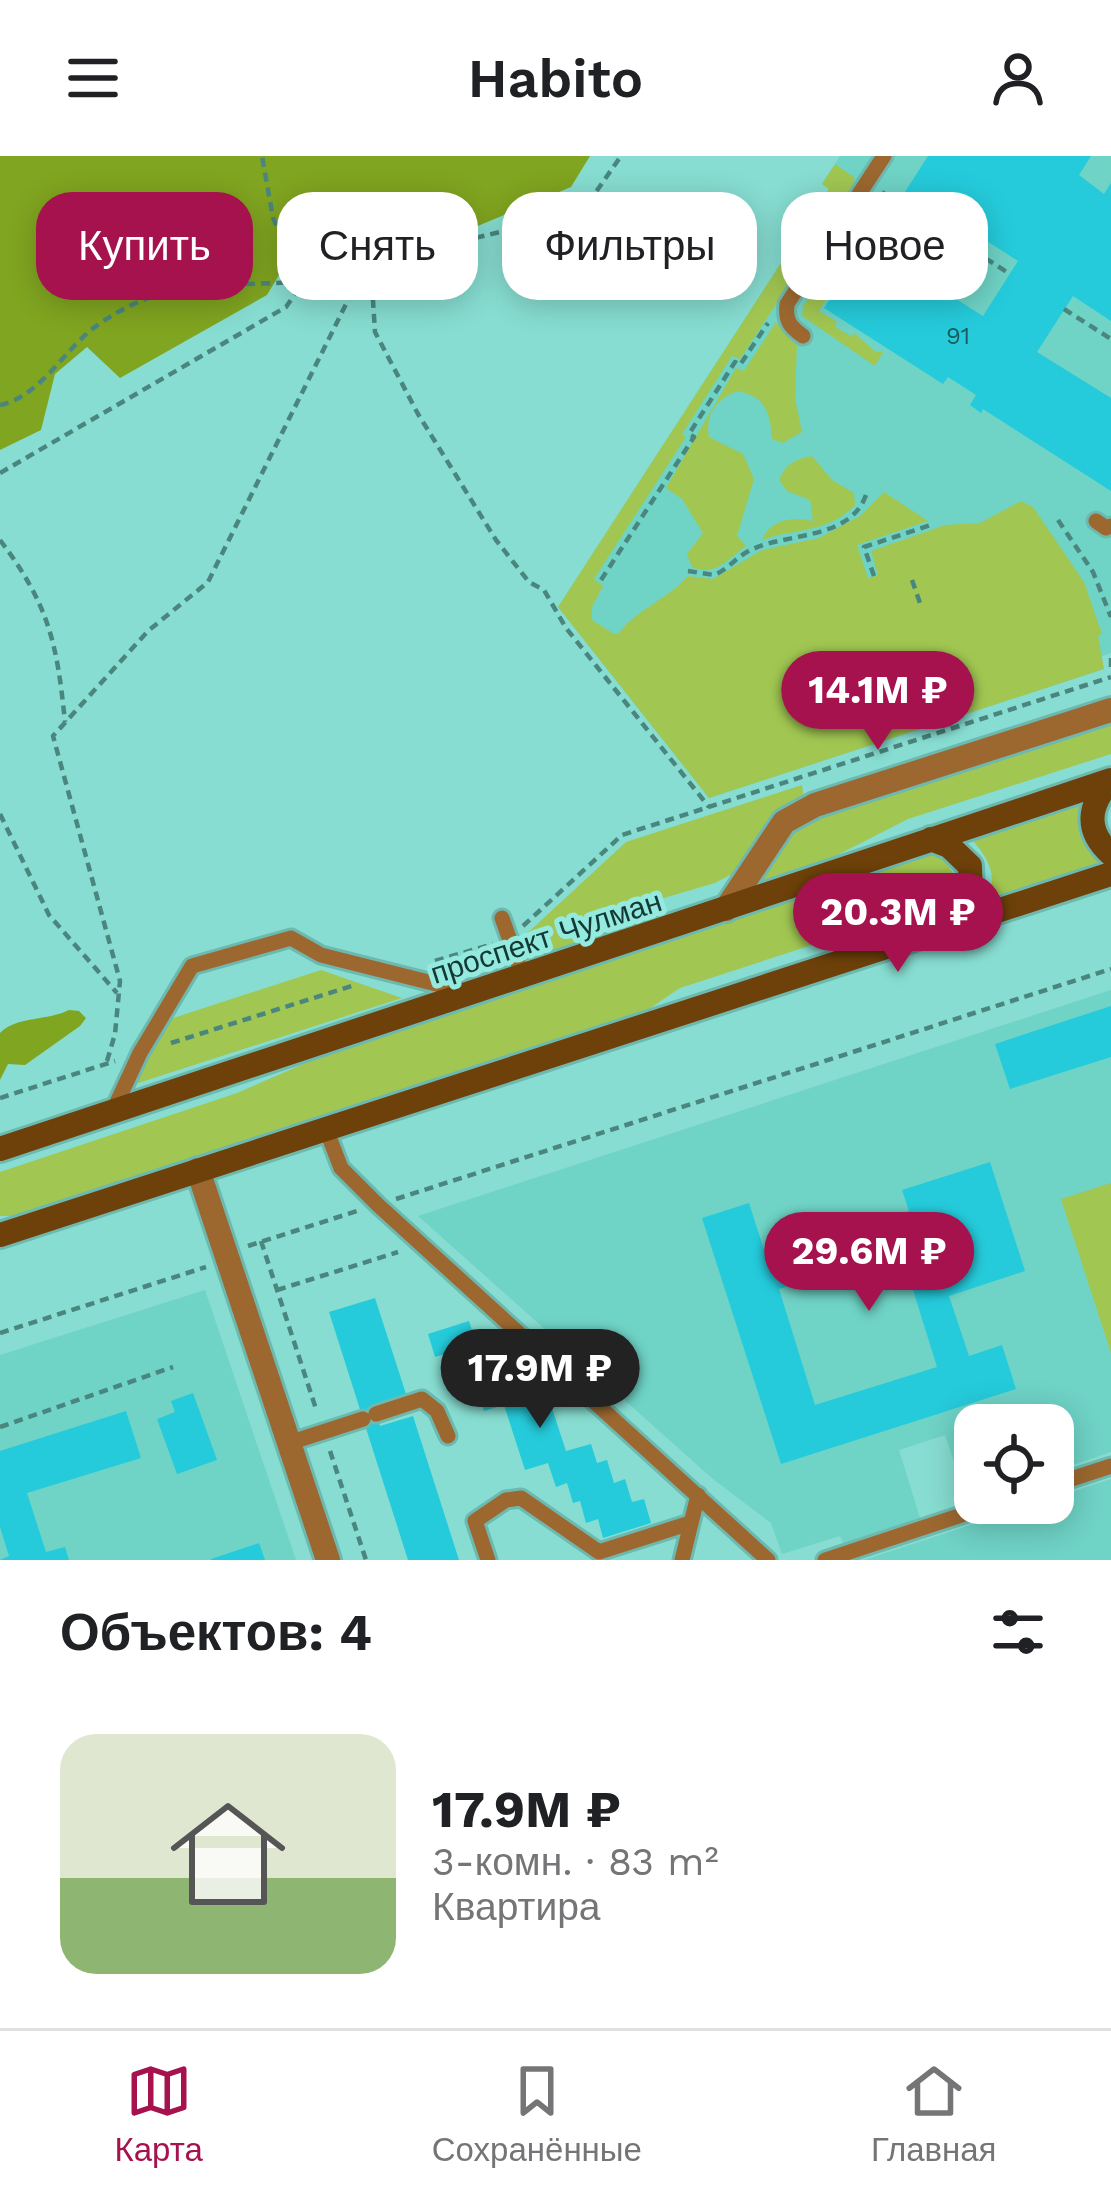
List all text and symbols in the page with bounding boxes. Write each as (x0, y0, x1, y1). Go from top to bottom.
icon: menu (60, 45, 126, 111)
icon: person (985, 45, 1051, 111)
text: Habito (468, 47, 643, 110)
chip: Купить (36, 192, 253, 300)
chip: Снять (277, 192, 478, 300)
chip: Фильтры (502, 192, 757, 300)
chip: Новое (781, 192, 988, 300)
house number: 91 (946, 322, 970, 350)
pin: 14.1M ₽ (767, 651, 989, 753)
text: 14.1M ₽ (808, 667, 948, 712)
pin: 20.3M ₽ (787, 873, 1009, 975)
street label: проспект Чулман (426, 883, 666, 991)
text: 20.3M ₽ (820, 889, 976, 934)
pin: 29.6M ₽ (758, 1212, 980, 1314)
text: 29.6M ₽ (791, 1228, 947, 1273)
pin: 17.9M ₽ (429, 1329, 651, 1431)
text: 17.9M ₽ (468, 1345, 612, 1390)
map controls (954, 1404, 1074, 1524)
button: locate (954, 1404, 1074, 1524)
icon: filters (985, 1599, 1051, 1665)
text: Объектов: 4 (60, 1603, 372, 1662)
text: 17.9M ₽ (432, 1780, 621, 1839)
icon: home (156, 1782, 300, 1926)
text: 3-комн. · 83 m² (432, 1839, 719, 1884)
text: Квартира (432, 1884, 601, 1929)
tab: Карта (114, 2058, 203, 2169)
tab: Сохранённые (432, 2058, 642, 2169)
tab: Главная (871, 2058, 997, 2169)

